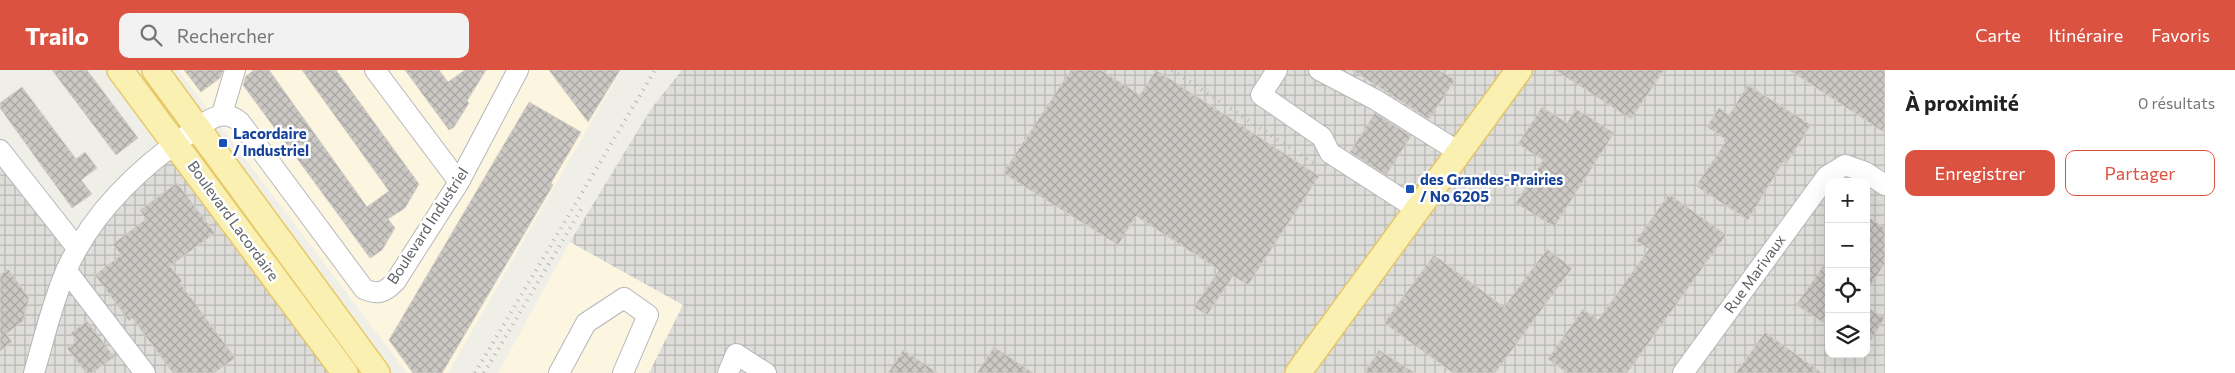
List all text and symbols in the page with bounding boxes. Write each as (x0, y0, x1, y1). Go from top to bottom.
search box (119, 13, 469, 58)
text: Trailo (25, 21, 89, 50)
icon: search (137, 21, 165, 49)
text: Rechercher (177, 24, 274, 47)
text: Carte (1975, 24, 2021, 46)
text: Itinéraire (2049, 24, 2123, 46)
text: Favoris (2151, 24, 2210, 46)
text: À proximité (1905, 90, 2019, 115)
text: 0 résultats (2138, 93, 2215, 112)
place label: Lacordaire / Industriel (233, 124, 309, 159)
marker: Lacordaire / Industriel (217, 137, 229, 149)
button: Enregistrer (1905, 150, 2055, 196)
button: Partager (2065, 150, 2215, 196)
street label: Boulevard Lacordaire (184, 157, 283, 284)
street label: Boulevard Industriel (383, 164, 472, 287)
place label: des Grandes-Prairies / No 6205 (1420, 170, 1563, 205)
map controls (1825, 178, 1870, 358)
button: + (1825, 178, 1870, 223)
marker: des Grandes-Prairies / No 6205 (1404, 183, 1416, 195)
button: − (1825, 223, 1870, 268)
street label: Rue Marivaux (1720, 231, 1789, 316)
button: locate (1825, 268, 1870, 313)
button: layers (1825, 313, 1870, 358)

